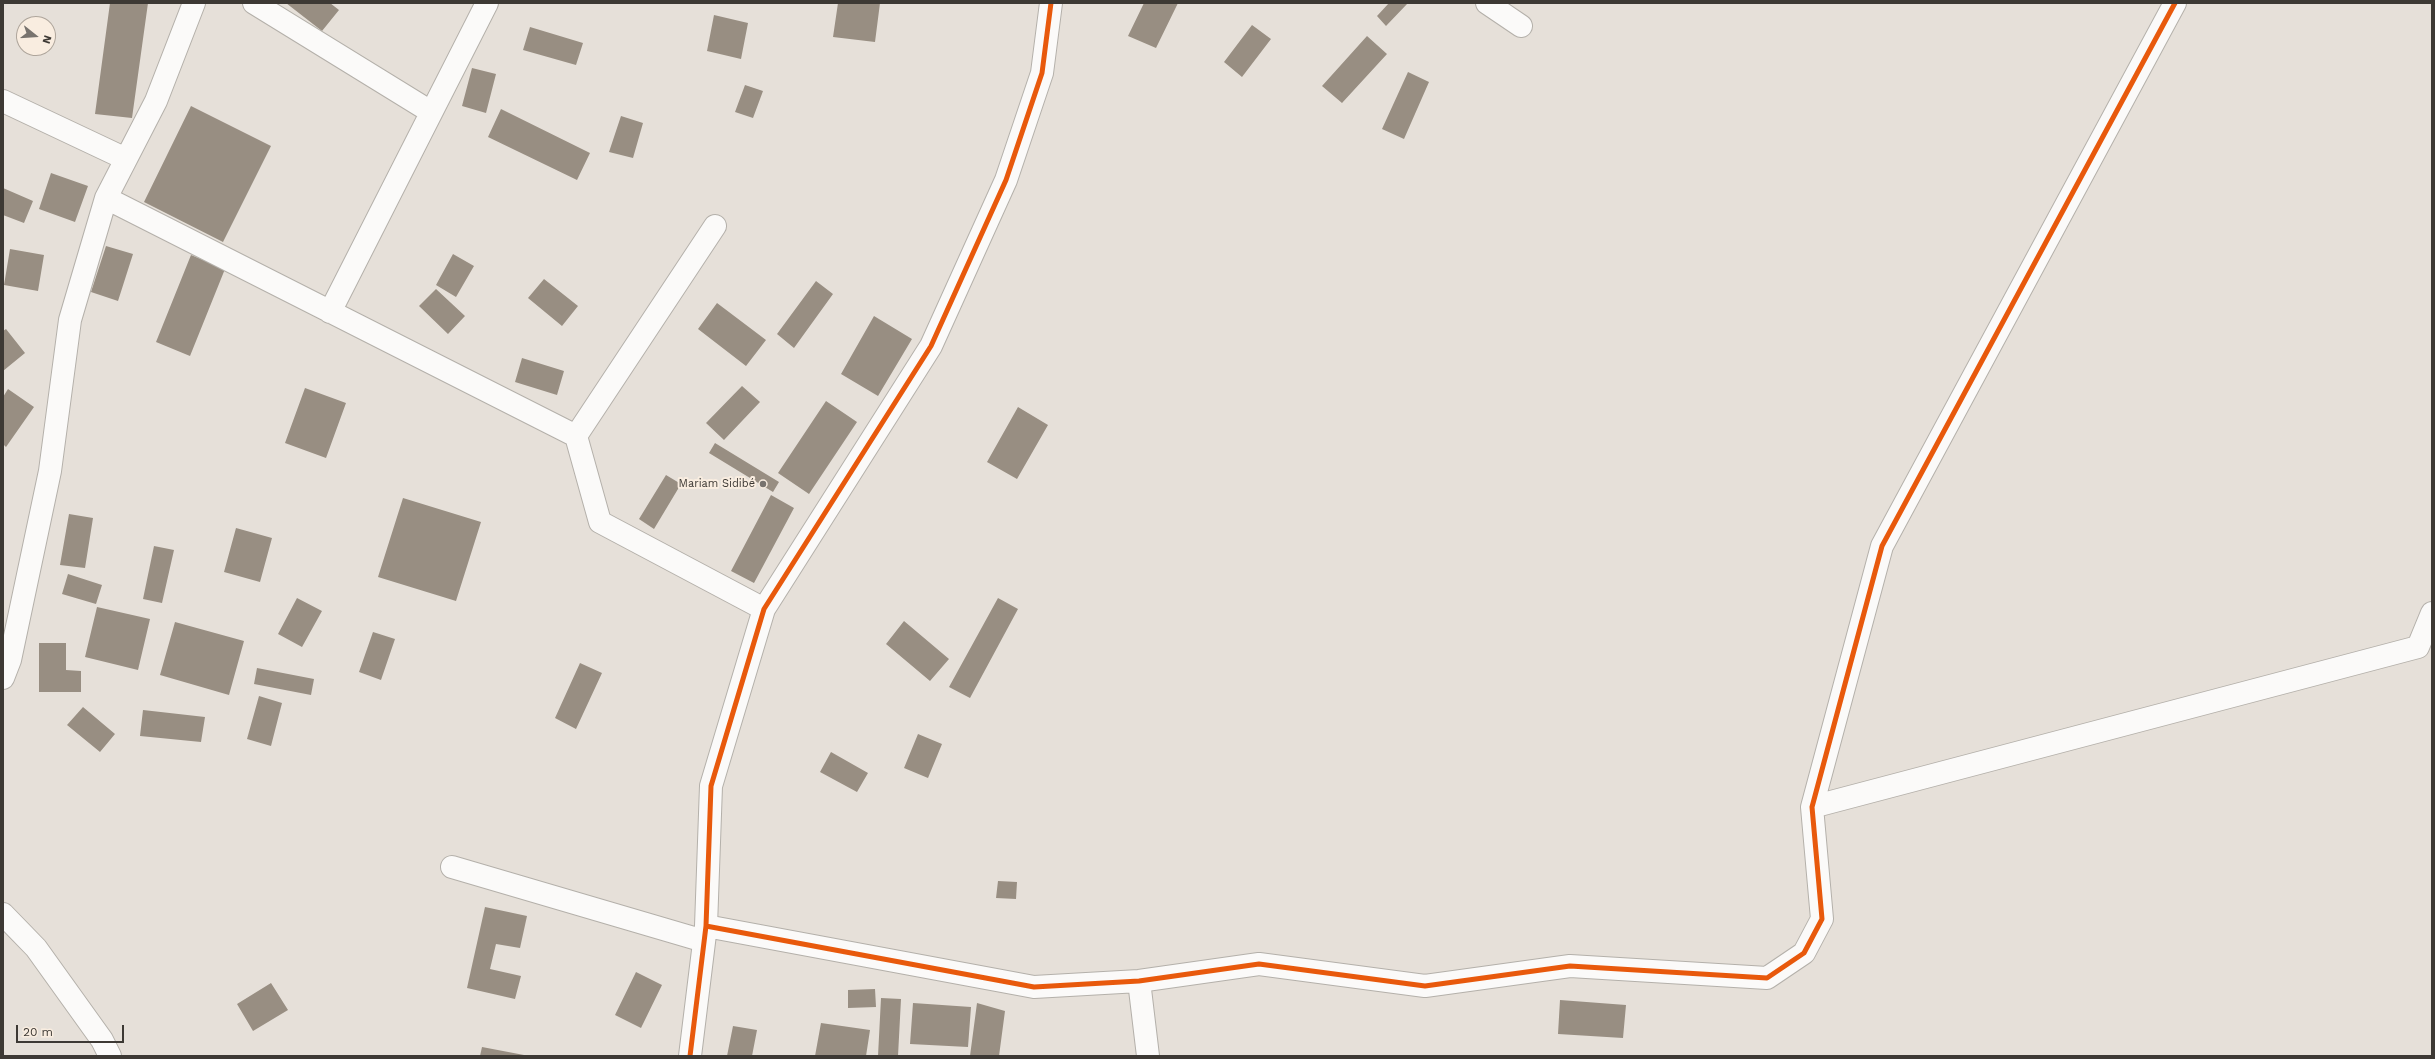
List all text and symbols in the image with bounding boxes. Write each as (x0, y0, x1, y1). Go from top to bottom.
north arrow (16, 16, 56, 56)
text: N (40, 34, 54, 45)
place label: Mariam Sidibé (679, 477, 755, 491)
marker: Mariam Sidibé (758, 479, 768, 489)
scale bar (18, 1017, 126, 1043)
text: 20 m (23, 1025, 53, 1039)

